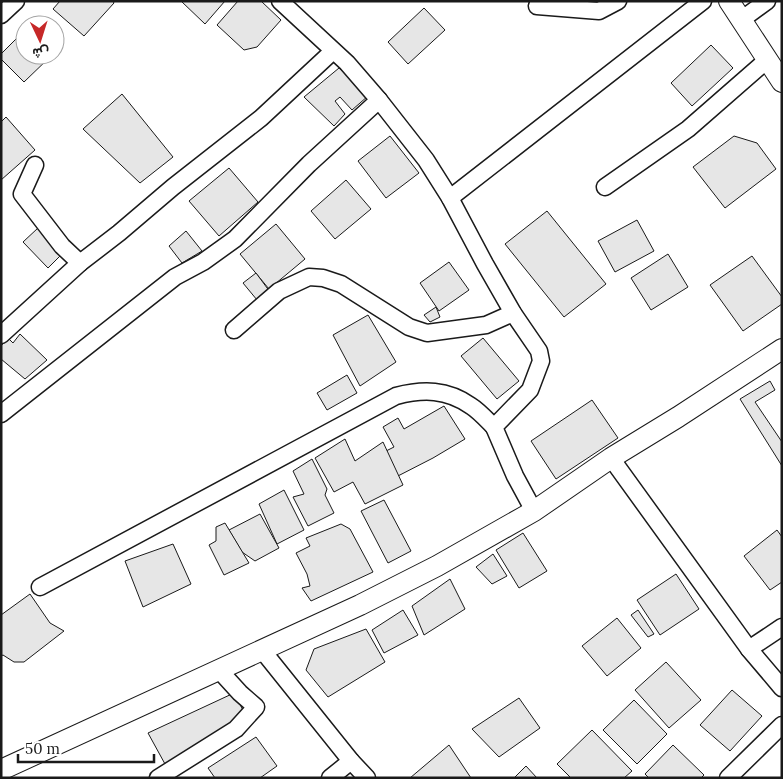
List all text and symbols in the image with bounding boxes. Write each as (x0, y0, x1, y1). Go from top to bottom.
north arrow (15, 15, 65, 65)
text: ش (32, 43, 50, 63)
scale bar (18, 732, 154, 764)
text: 50 m (25, 739, 60, 758)

